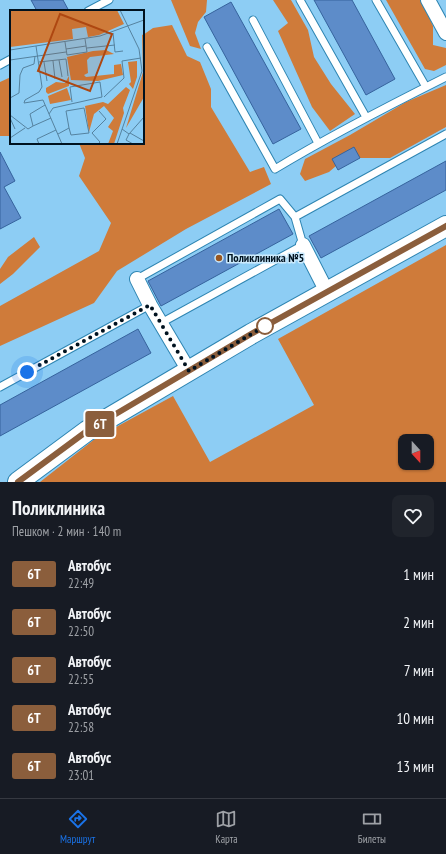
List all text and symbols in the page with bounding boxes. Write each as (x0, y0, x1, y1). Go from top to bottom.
inset map (10, 10, 144, 144)
place label: Поликлиника №5 (227, 250, 304, 265)
marker: Поликлиника №5 (214, 253, 224, 263)
unlabelled marker (256, 317, 274, 335)
your location (17, 362, 37, 382)
line badge: 6Т (82, 411, 118, 437)
text: 6Т (93, 415, 107, 433)
north arrow (398, 434, 434, 470)
map controls (398, 434, 434, 470)
button: heart (392, 495, 434, 537)
text: Поликлиника (12, 496, 105, 520)
text: Пешком · 2 мин · 140 m (12, 523, 121, 540)
text: Автобус (68, 556, 111, 575)
text: 6Т (27, 565, 41, 583)
text: 1 мин (403, 565, 434, 584)
text: 22:49 (68, 575, 94, 592)
text: Автобус (68, 604, 111, 623)
text: 6Т (27, 613, 41, 631)
text: 2 мин (403, 613, 434, 632)
text: 22:50 (68, 623, 94, 640)
text: Автобус (68, 652, 111, 671)
text: 6Т (27, 661, 41, 679)
text: 7 мин (404, 661, 434, 680)
text: 22:55 (68, 671, 94, 688)
text: Автобус (68, 700, 111, 719)
text: 6Т (27, 709, 41, 727)
text: 10 мин (396, 709, 434, 728)
text: 22:58 (68, 719, 94, 736)
text: Автобус (68, 748, 111, 767)
text: 6Т (27, 757, 41, 775)
text: 13 мин (396, 757, 434, 776)
text: 23:01 (68, 767, 94, 784)
tab: Маршрут (60, 808, 95, 846)
tab: Карта (215, 808, 238, 846)
tab: Билеты (358, 808, 386, 846)

